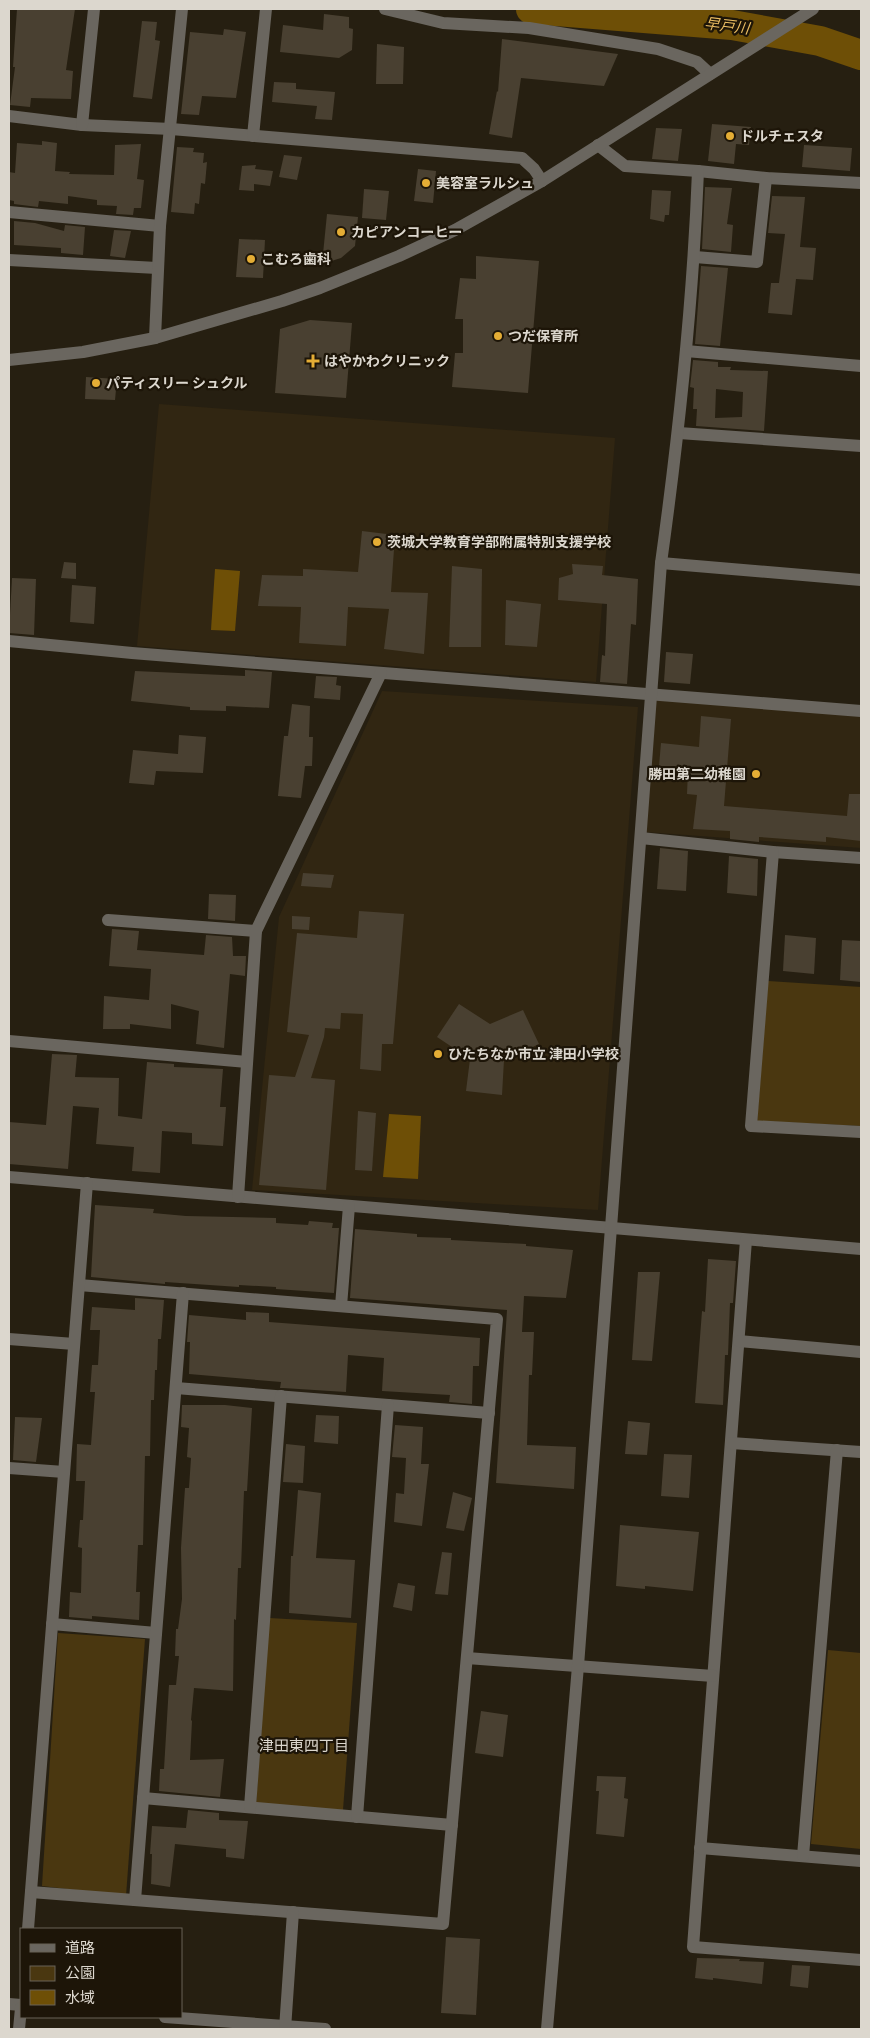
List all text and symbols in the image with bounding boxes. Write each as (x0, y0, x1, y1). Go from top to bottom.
water label: 早戸川 (703, 12, 753, 39)
place label: ドルチェスタ (740, 126, 824, 145)
marker: ドルチェスタ (724, 130, 736, 142)
place label: 美容室ラルシュ (436, 173, 534, 192)
marker: 美容室ラルシュ (420, 177, 432, 189)
place label: カピアンコーヒー (351, 222, 462, 241)
marker: カピアンコーヒー (335, 226, 347, 238)
place label: こむろ歯科 (261, 249, 331, 268)
marker: こむろ歯科 (245, 253, 257, 265)
place label: つだ保育所 (508, 326, 578, 345)
marker: つだ保育所 (492, 330, 504, 342)
place label: はやかわクリニック (324, 351, 450, 370)
marker: はやかわクリニック (306, 354, 320, 368)
place label: パティスリー シュクル (106, 373, 248, 392)
marker: パティスリー シュクル (90, 377, 102, 389)
place label: 茨城大学教育学部附属特別支援学校 (387, 532, 611, 551)
marker: 茨城大学教育学部附属特別支援学校 (371, 536, 383, 548)
place label: 勝田第二幼稚園 (648, 764, 746, 783)
marker: 勝田第二幼稚園 (750, 768, 762, 780)
place label: ひたちなか市立 津田小学校 (448, 1044, 619, 1063)
marker: ひたちなか市立 津田小学校 (432, 1048, 444, 1060)
district label: 津田東四丁目 (259, 1735, 349, 1756)
legend (20, 1928, 182, 2018)
text: 道路 (65, 1937, 95, 1958)
text: 公園 (65, 1962, 95, 1983)
text: 水域 (65, 1987, 95, 2008)

